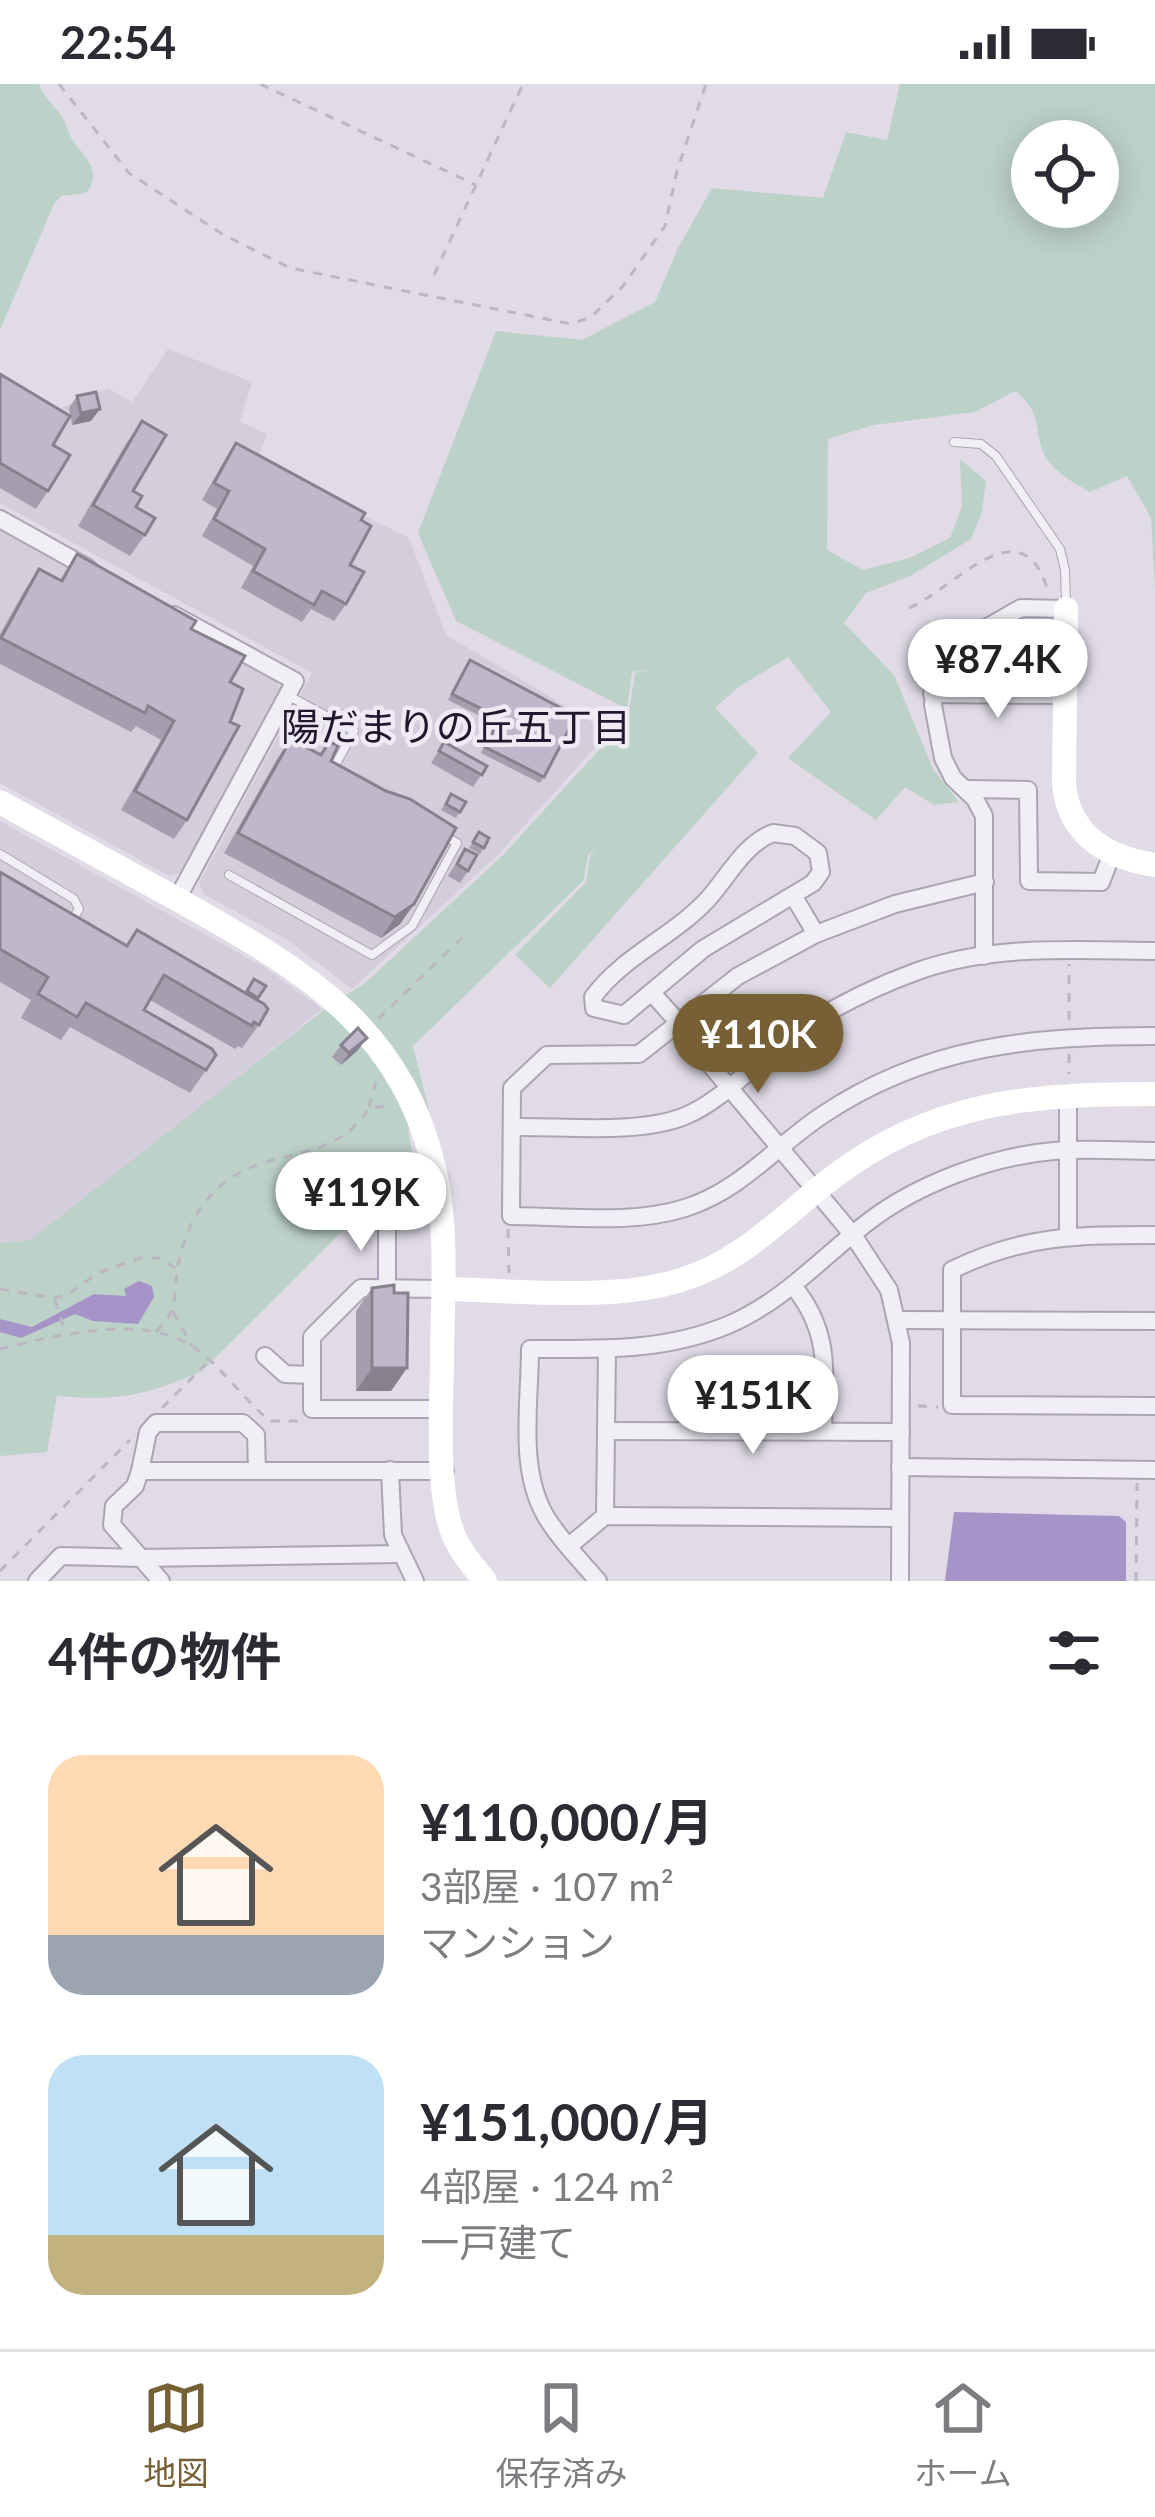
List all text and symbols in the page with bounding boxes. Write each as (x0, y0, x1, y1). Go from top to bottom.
text: 22:54 (60, 15, 176, 69)
map controls (1011, 120, 1119, 228)
button: locate (1011, 120, 1119, 228)
pin: ¥87.4K (900, 619, 1096, 721)
text: ¥87.4K (935, 635, 1061, 681)
district label: 陽だまりの丘五丁目 (281, 703, 631, 749)
pin: ¥110K (674, 994, 842, 1096)
text: ¥110K (699, 1010, 817, 1056)
pin: ¥119K (277, 1152, 445, 1254)
text: ¥119K (302, 1168, 420, 1214)
pin: ¥151K (669, 1355, 837, 1457)
text: ¥151K (694, 1371, 812, 1417)
icon: filters (1041, 1620, 1107, 1686)
text: 4件の物件 (48, 1625, 282, 1686)
text: ¥110,000/月 (420, 1791, 714, 1852)
icon: home (144, 1803, 288, 1947)
text: 3部屋 · 107 m² (420, 1863, 674, 1909)
text: マンション (420, 1919, 615, 1965)
text: ¥151,000/月 (420, 2091, 714, 2152)
icon: home (144, 2103, 288, 2247)
text: 4部屋 · 124 m² (420, 2163, 674, 2209)
text: 一戸建て (420, 2219, 576, 2265)
tab: 地図 (143, 2375, 209, 2495)
tab: 保存済み (495, 2375, 627, 2495)
tab: ホーム (914, 2375, 1012, 2495)

